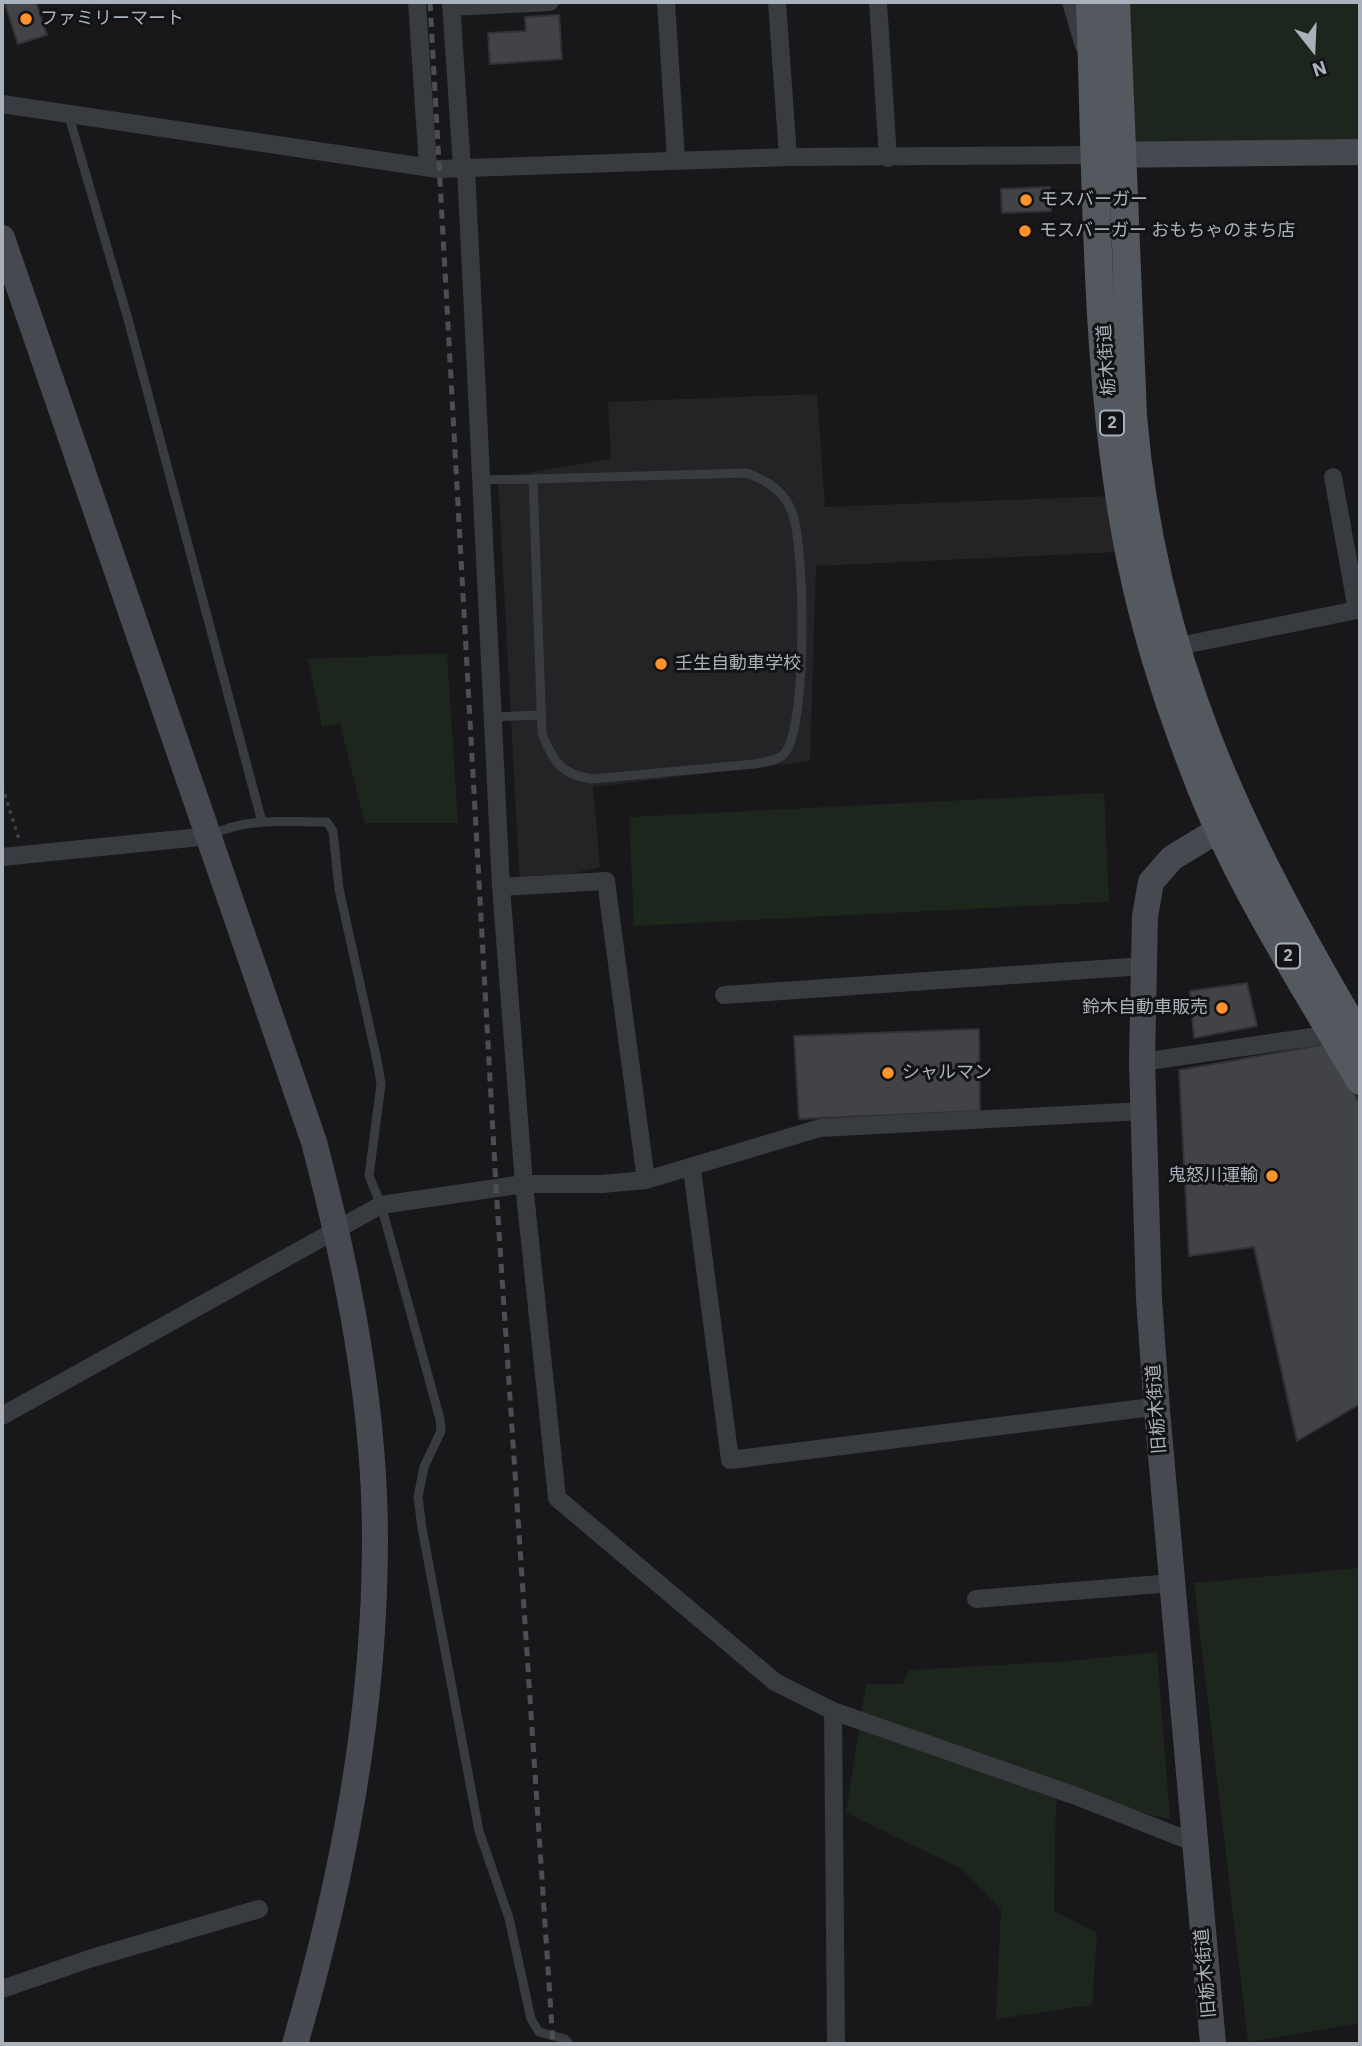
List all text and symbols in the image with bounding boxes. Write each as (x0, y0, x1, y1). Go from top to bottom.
place label: ファミリーマート (40, 8, 184, 30)
marker: ファミリーマート (18, 11, 34, 27)
north arrow (1278, 14, 1348, 84)
text: N (1309, 55, 1330, 83)
place label: モスバーガー (1040, 189, 1148, 211)
marker: モスバーガー (1018, 192, 1034, 208)
place label: モスバーガー おもちゃのまち店 (1039, 220, 1295, 242)
marker: モスバーガー おもちゃのまち店 (1017, 223, 1033, 239)
street label: 栃木街道 (1094, 323, 1120, 397)
road number: 2 (1100, 410, 1124, 436)
place label: 壬生自動車学校 (675, 653, 801, 675)
marker: 壬生自動車学校 (653, 656, 669, 672)
road number: 2 (1276, 944, 1300, 968)
place label: 鈴木自動車販売 (1082, 997, 1208, 1019)
marker: 鈴木自動車販売 (1214, 1000, 1230, 1016)
place label: シャルマン (902, 1062, 992, 1084)
marker: シャルマン (880, 1065, 896, 1081)
place label: 鬼怒川運輸 (1168, 1165, 1258, 1187)
marker: 鬼怒川運輸 (1264, 1168, 1280, 1184)
street label: 旧栃木街道 (1143, 1363, 1171, 1455)
street label: 旧栃木街道 (1191, 1927, 1221, 2019)

